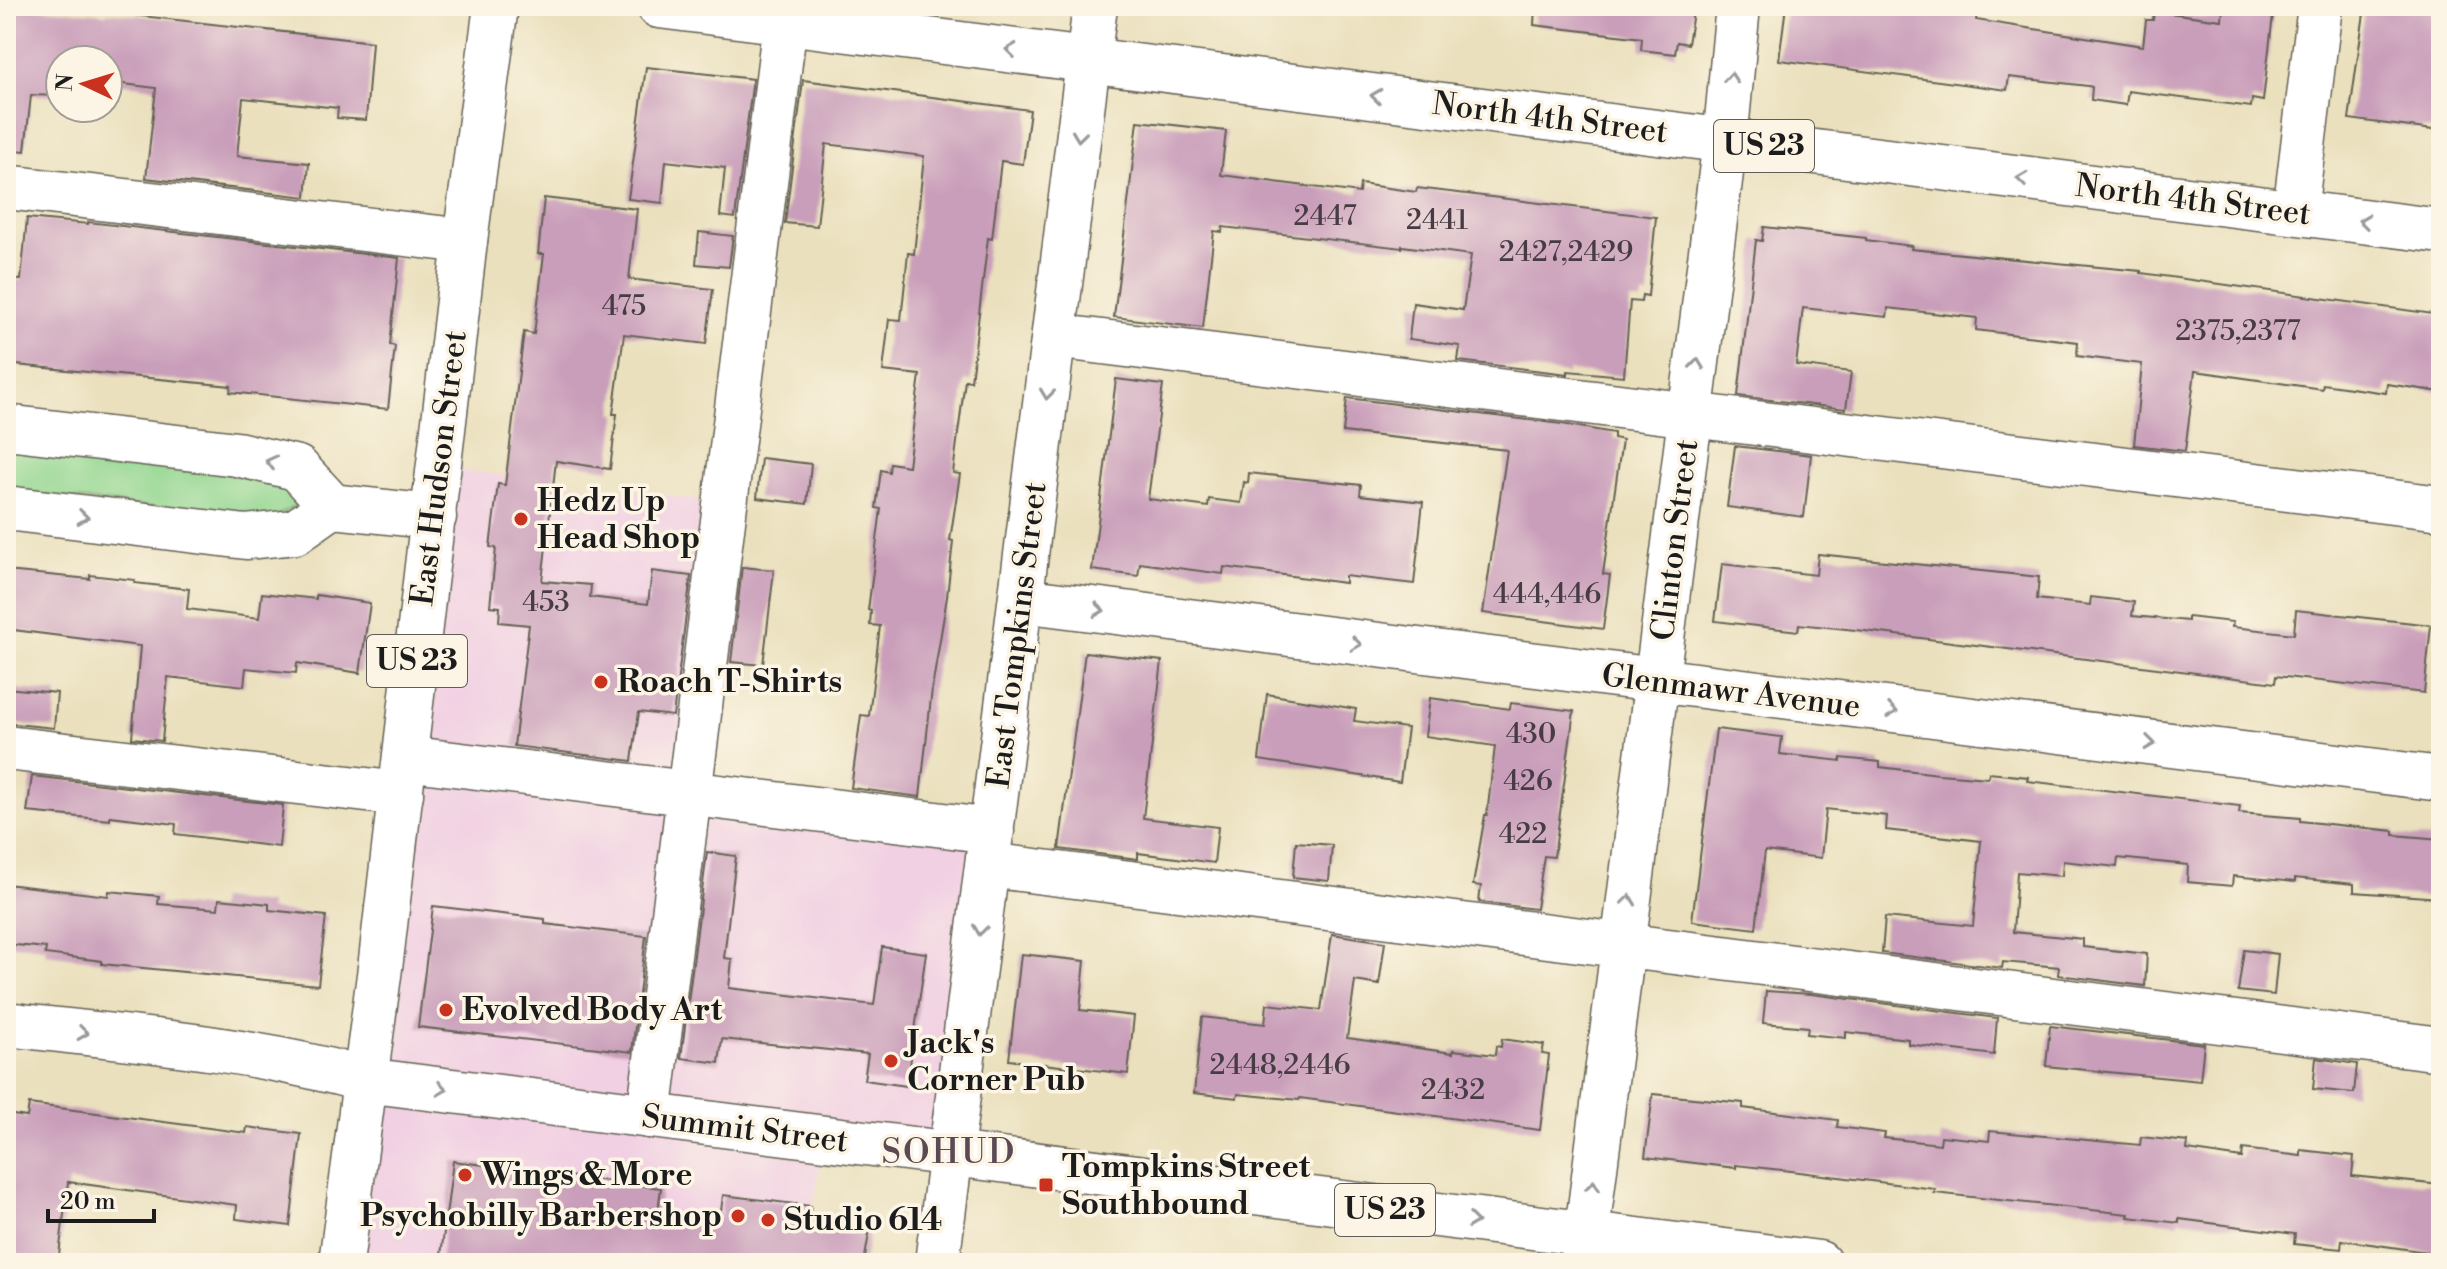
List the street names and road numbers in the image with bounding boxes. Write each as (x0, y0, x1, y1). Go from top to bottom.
street label: North 4th Street (1430, 84, 1670, 152)
road number: US 23 (1714, 120, 1814, 172)
street label: North 4th Street (2073, 166, 2313, 234)
street label: East Hudson Street (402, 328, 476, 608)
street label: Clinton Street (1643, 437, 1707, 643)
street label: East Tompkins Street (978, 480, 1056, 790)
road number: US 23 (367, 635, 467, 687)
street label: Glenmawr Avenue (1599, 655, 1863, 727)
street label: Summit Street (639, 1096, 851, 1162)
road number: US 23 (1335, 1184, 1435, 1236)

